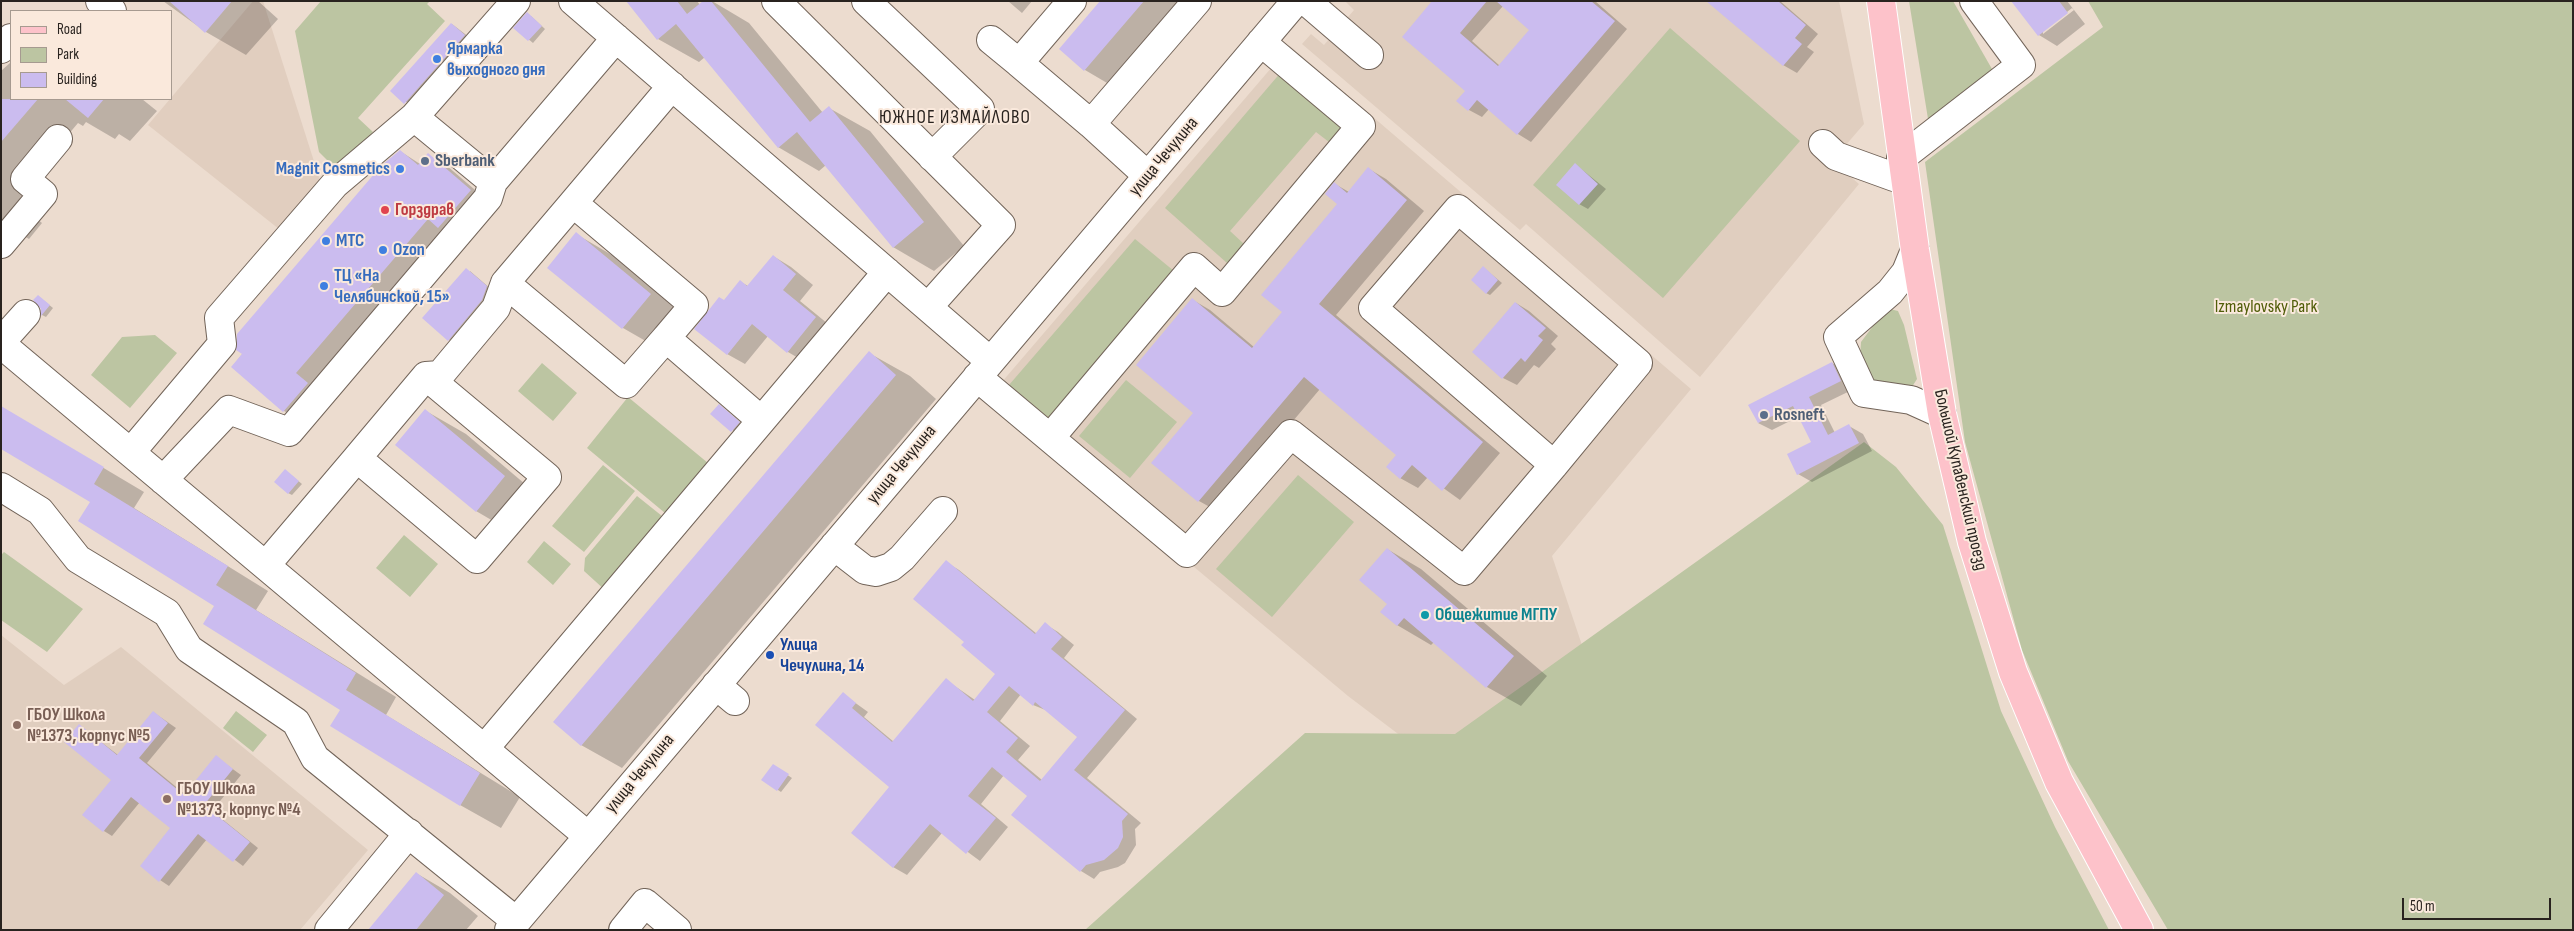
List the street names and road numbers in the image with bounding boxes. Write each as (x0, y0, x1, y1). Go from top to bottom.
street label: улица Чечулина (1125, 113, 1203, 201)
street label: Большой Купавенский проезд (1929, 387, 1991, 573)
street label: улица Чечулина (863, 421, 941, 509)
street label: улица Чечулина (601, 730, 679, 818)

